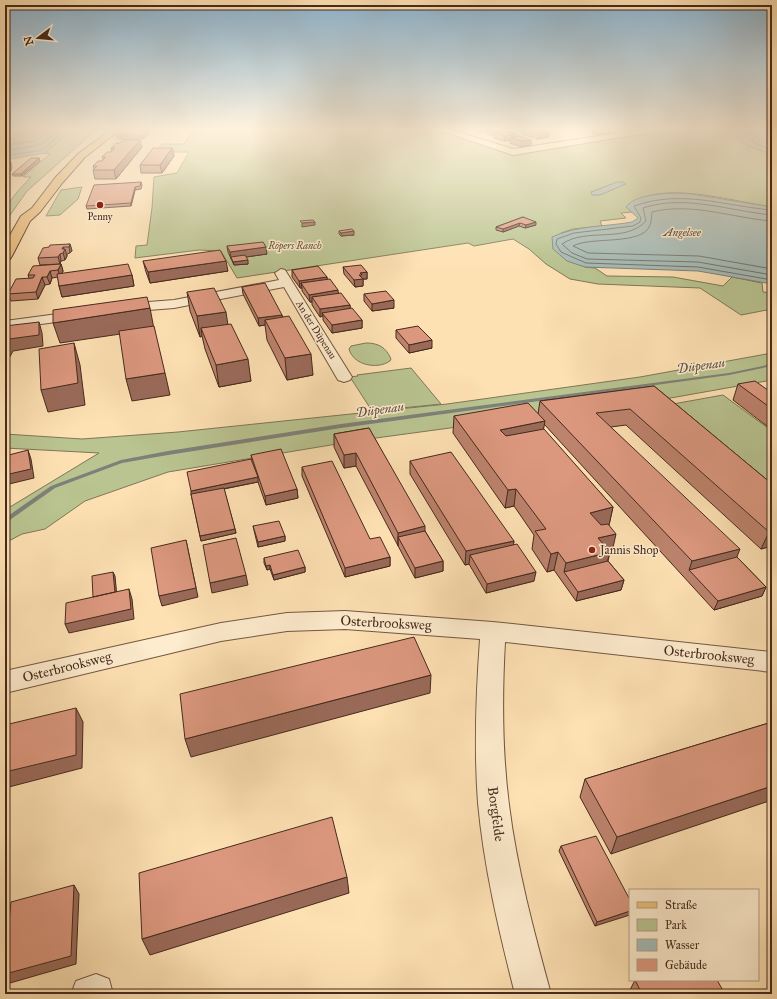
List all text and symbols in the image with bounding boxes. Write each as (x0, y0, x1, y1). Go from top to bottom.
north arrow (18, 18, 58, 58)
text: N (21, 34, 36, 47)
marker: Penny (95, 200, 105, 210)
place label: Penny (88, 211, 113, 223)
water label: Angelsee (662, 226, 702, 239)
park label: Röpers Ranch (267, 240, 322, 253)
street label: An der Düpenau (293, 298, 339, 362)
water label: Düpenau (676, 355, 726, 377)
water label: Düpenau (355, 399, 405, 421)
place label: Jannis Shop (598, 543, 659, 558)
marker: Jannis Shop (587, 545, 597, 555)
street label: Osterbrooksweg (340, 612, 432, 634)
street label: Osterbrooksweg (663, 642, 756, 668)
street label: Osterbrooksweg (21, 648, 114, 686)
street label: Borgfelde (484, 785, 508, 843)
legend (629, 889, 759, 981)
text: Straße (665, 898, 697, 912)
text: Park (665, 918, 687, 932)
text: Wasser (665, 938, 700, 952)
text: Gebäude (665, 958, 707, 972)

